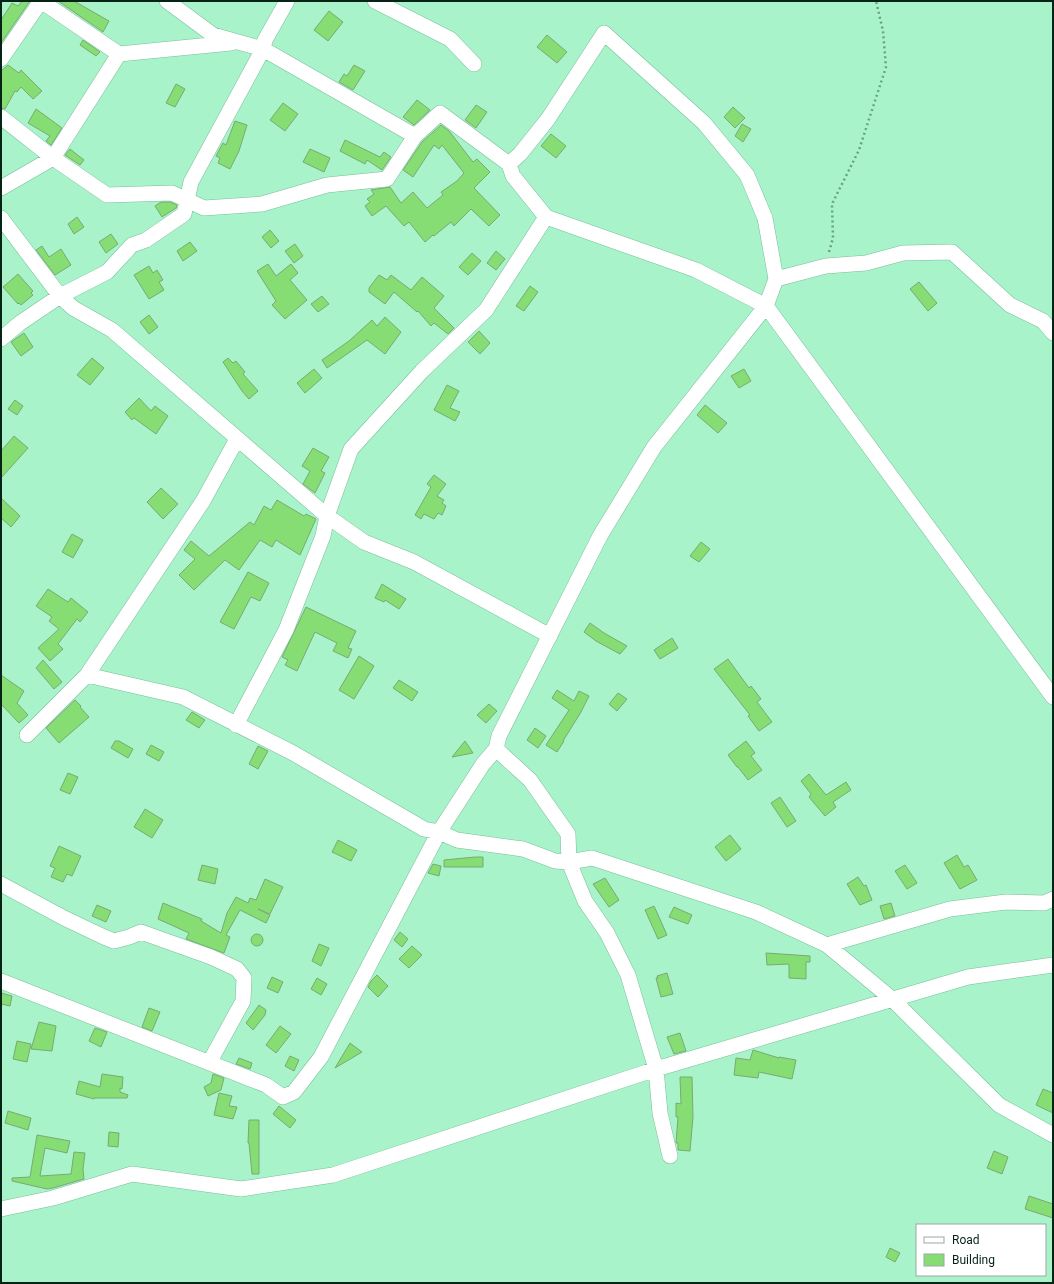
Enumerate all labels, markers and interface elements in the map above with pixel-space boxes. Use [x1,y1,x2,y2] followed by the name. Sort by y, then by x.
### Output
[916,1224,1046,1276] legend
[952,1233,980,1247] text: Road
[952,1253,995,1267] text: Building

